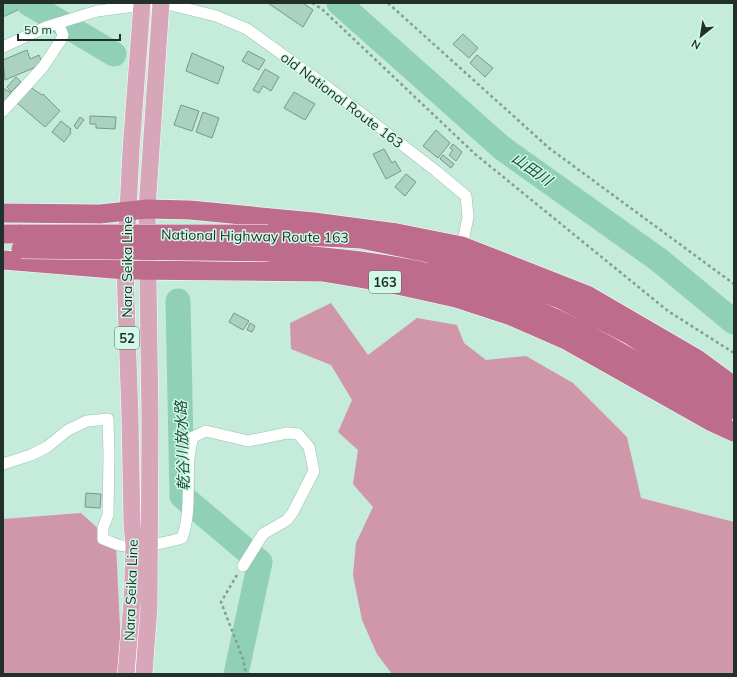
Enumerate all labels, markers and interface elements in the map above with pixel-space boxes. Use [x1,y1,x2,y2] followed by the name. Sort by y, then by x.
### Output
[18,16,120,42] scale bar
[681,16,721,56] north arrow
[24,22,52,37] text: 50 m
[689,37,703,53] text: N
[277,48,407,152] street label: old National Route 163
[508,148,558,191] water label: 山田川
[118,216,136,318] street label: Nara Seika Line
[161,225,349,247] street label: National Highway Route 163
[369,271,401,293] road number: 163
[115,327,139,349] road number: 52
[171,399,193,491] water label: 乾谷川放水路
[120,539,142,641] street label: Nara Seika Line

